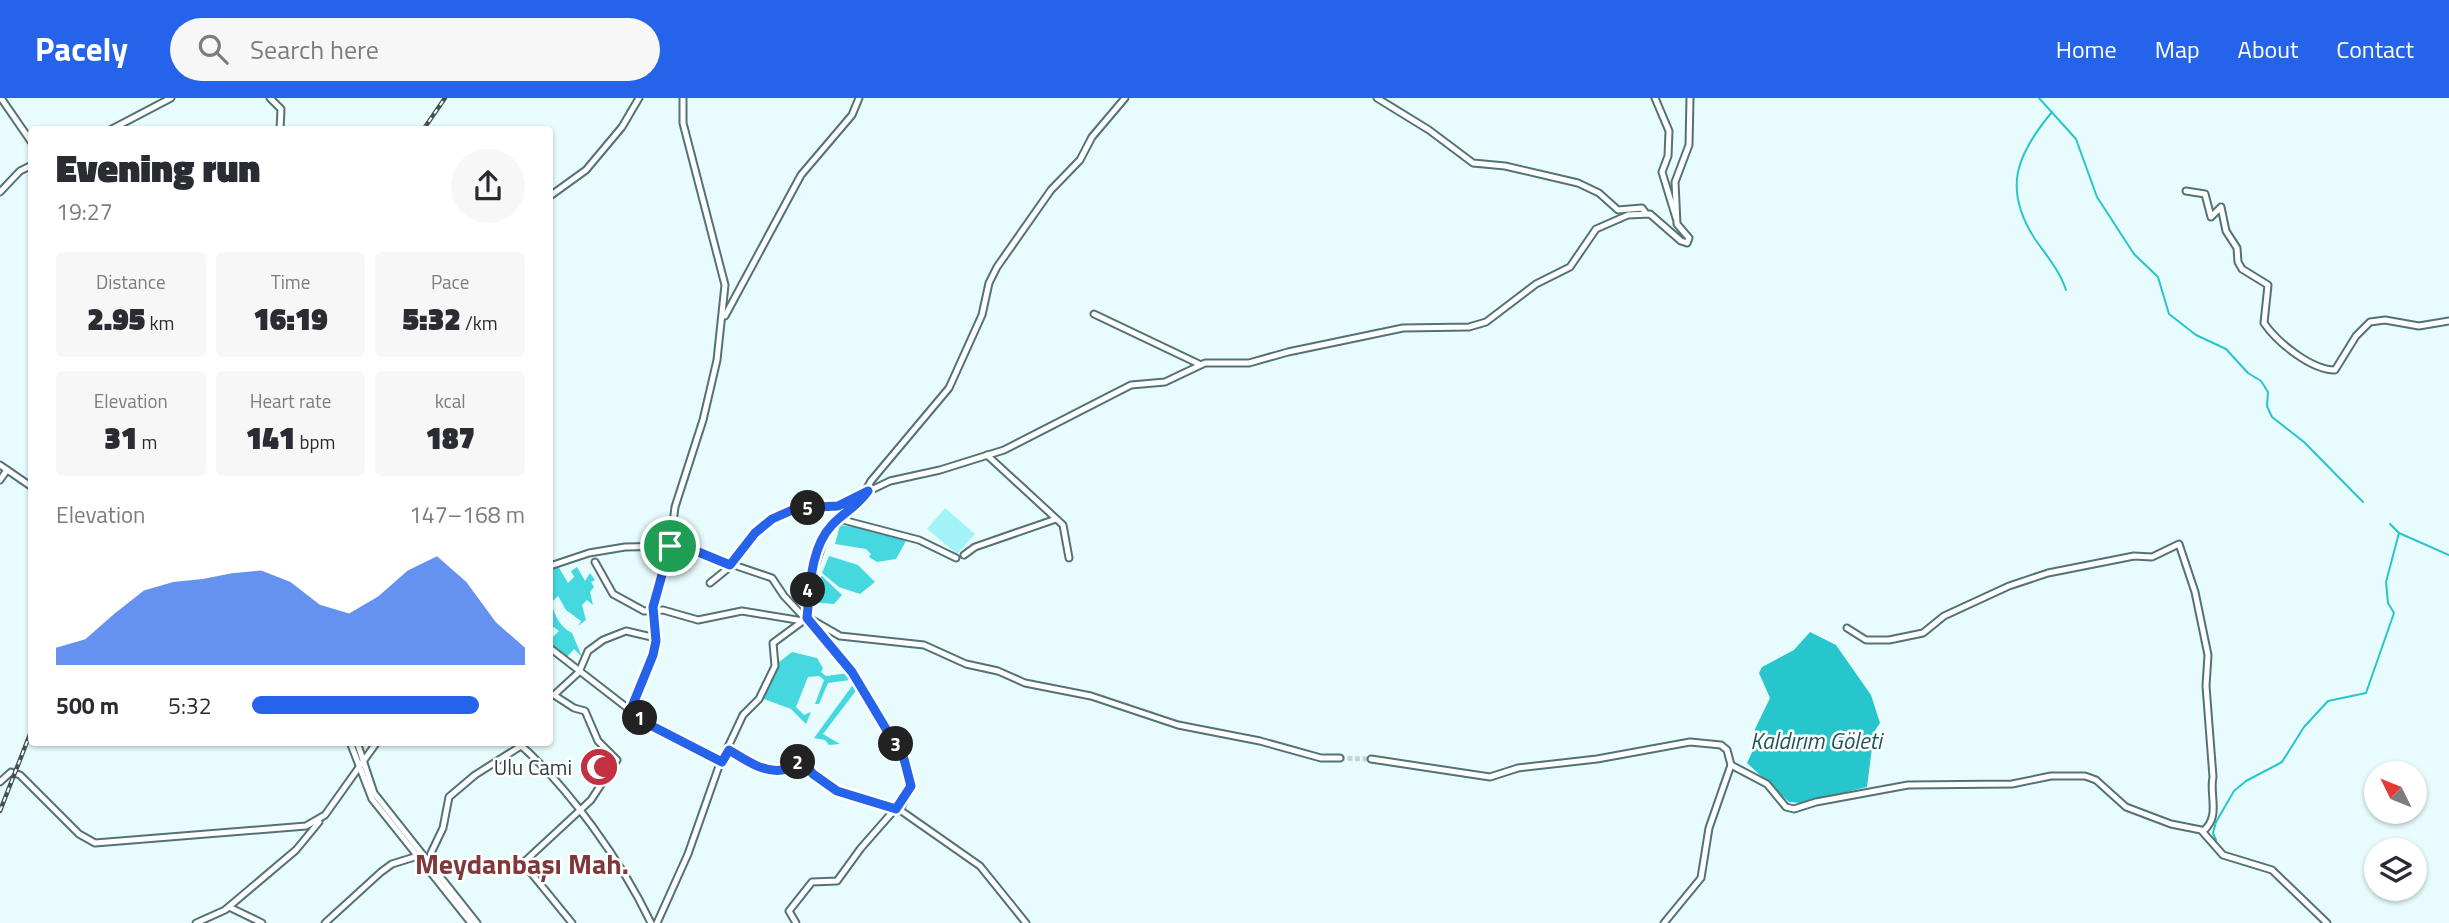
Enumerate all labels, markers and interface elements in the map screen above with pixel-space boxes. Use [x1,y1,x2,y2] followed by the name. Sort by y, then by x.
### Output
[170,18,660,81] search box
[35,24,128,74] text: Pacely
[194,30,232,68] icon: search
[250,30,379,69] text: Search here
[2056,31,2117,67] text: Home
[2155,31,2200,67] text: Map
[2238,31,2298,67] text: About
[2336,31,2414,67] text: Contact
[56,139,260,197] text: Evening run
[451,149,525,223] button: share
[56,194,113,229] text: 19:27
[96,267,166,296] text: Distance
[271,267,310,296] text: Time
[431,267,469,296] text: Pace
[87,296,145,342] text: 2.95
[253,296,328,342] text: 16:19
[403,296,461,342] text: 5:32
[145,308,174,337] text: km
[461,308,498,337] text: /km
[94,386,168,415] text: Elevation
[250,386,331,415] text: Heart rate
[435,386,466,415] text: kcal
[104,415,137,461] text: 31
[246,415,295,461] text: 141
[425,415,475,461] text: 187
[137,427,157,456] text: m
[295,427,335,456] text: bpm
[790,490,826,526] pin: 5
[802,493,813,522] text: 5
[56,497,145,532] text: Elevation
[409,497,525,532] text: 147–168 m
[640,516,700,576] pin
[651,527,689,565] icon: arrive
[790,573,826,608] pin: 4
[802,575,813,604] text: 4
[56,688,119,723] text: 500 m
[168,688,212,723] text: 5:32
[622,700,658,736] pin: 1
[634,703,645,732] text: 1
[1750,723,1884,758] water label: Kaldırım Göleti
[878,726,914,762] pin: 3
[890,729,901,758] text: 3
[780,744,816,780] pin: 2
[578,746,620,788] mosque icon: Ulu Cami
[792,747,803,776] text: 2
[494,751,572,783] place label: Ulu Cami
[2364,761,2427,824] north arrow
[2364,761,2427,901] map controls
[2364,838,2427,901] button: layers
[415,842,629,885] district label: Meydanbaşı Mah.

